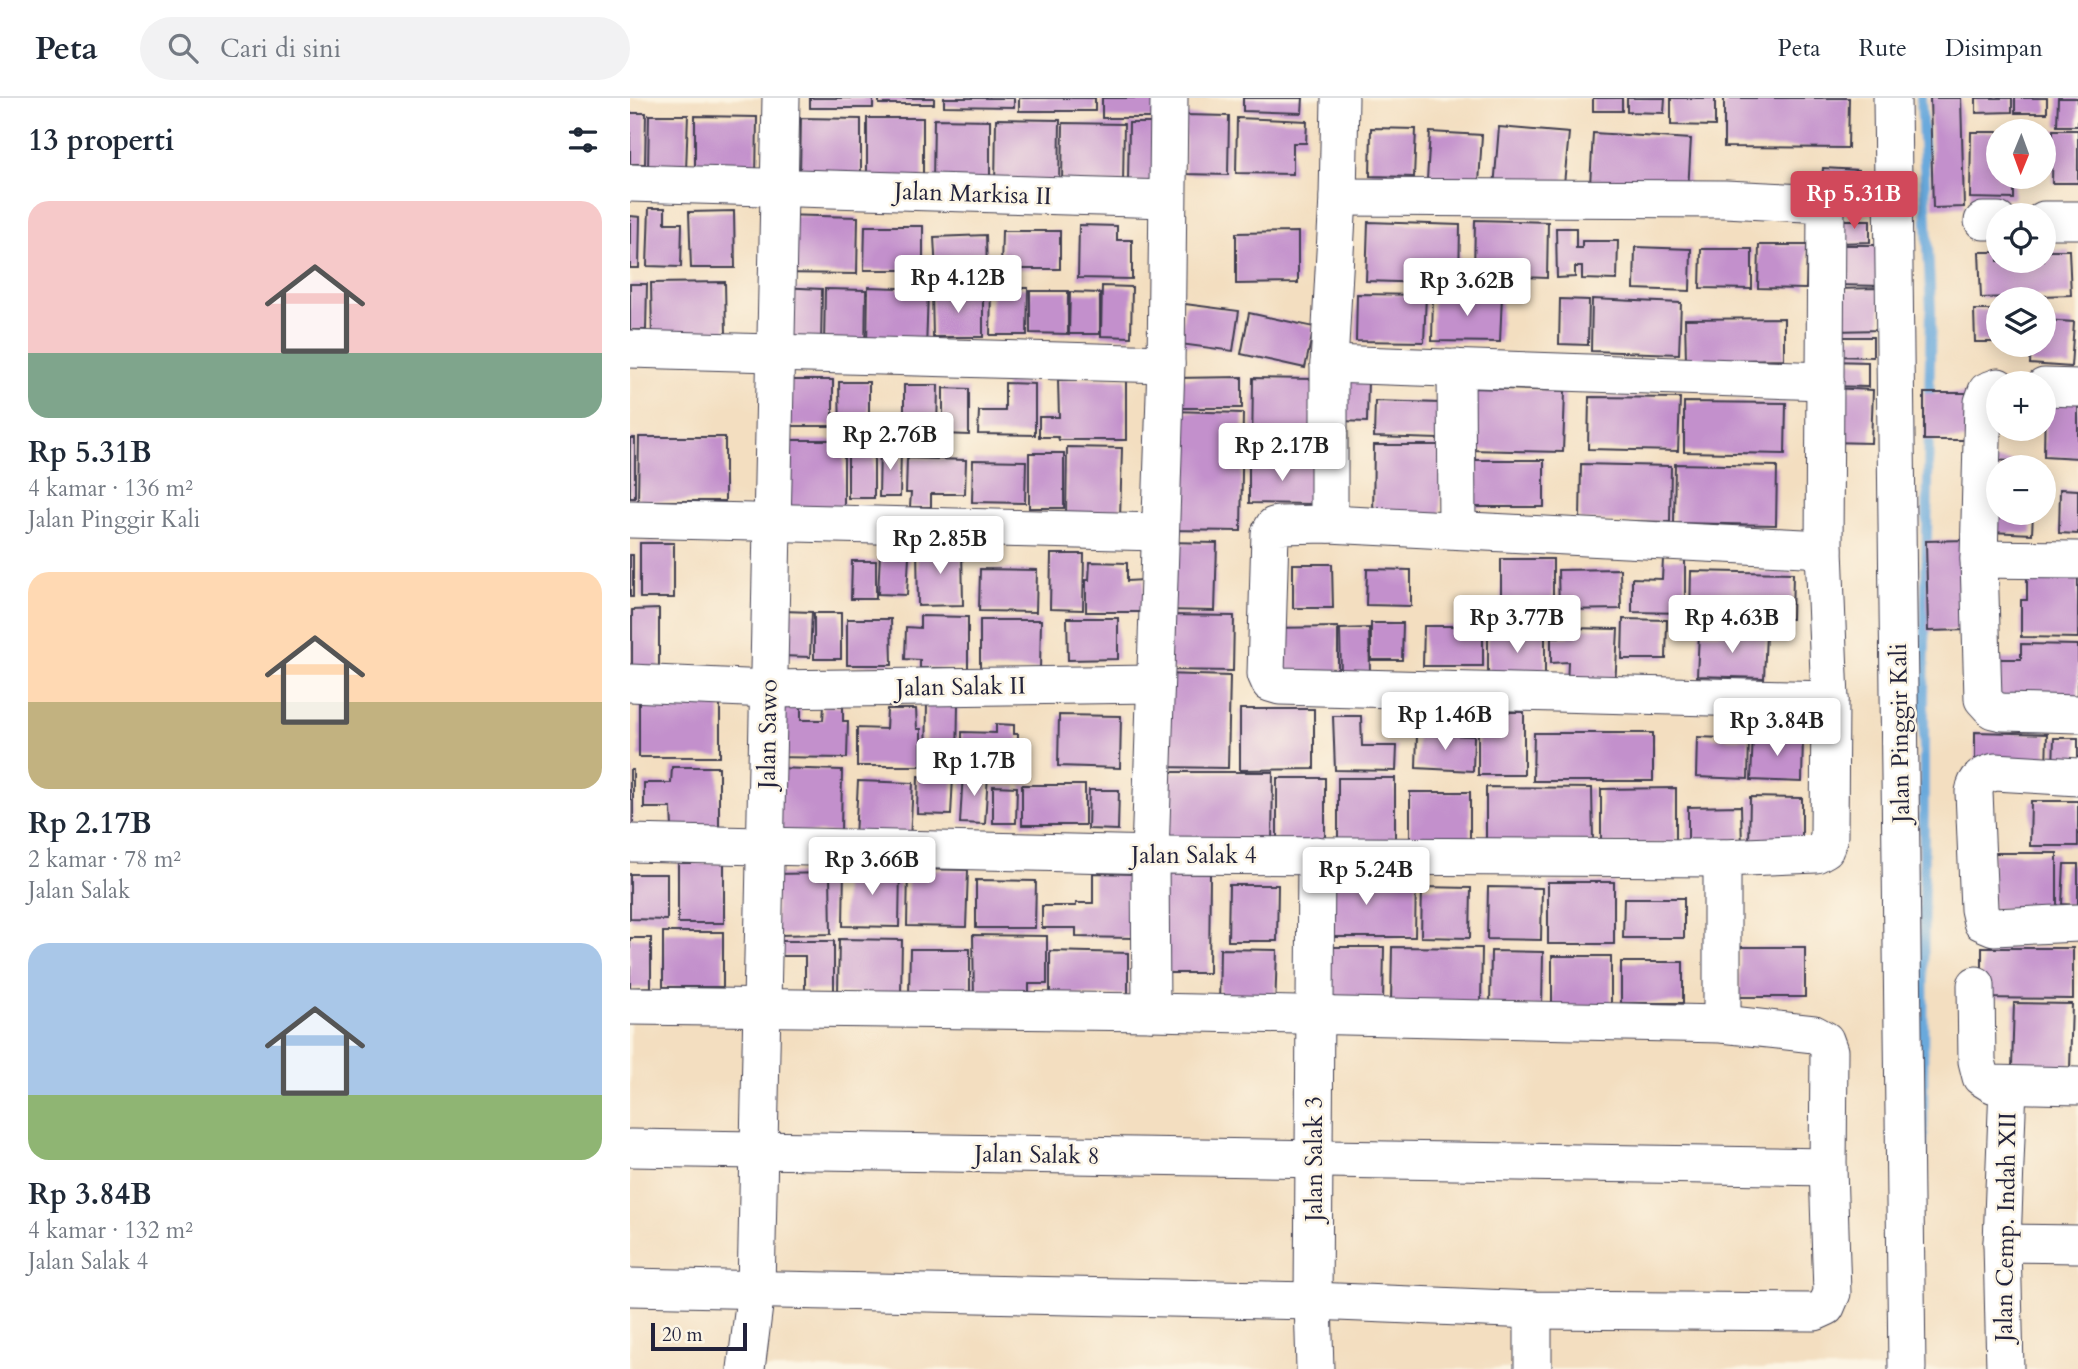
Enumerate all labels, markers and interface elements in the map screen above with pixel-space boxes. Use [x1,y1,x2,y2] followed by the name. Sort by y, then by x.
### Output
[140,17,630,80] search box
[35,26,98,71] text: Peta
[164,29,202,67] icon: search
[220,31,341,66] text: Cari di sini
[1778,32,1821,65] text: Peta
[1859,32,1907,65] text: Rute
[1945,32,2043,65] text: Disimpan
[1986,119,2056,189] north arrow
[1986,119,2056,525] map controls
[28,120,174,161] text: 13 properti
[564,121,602,159] icon: filters
[1782,172,1926,231] pin: Rp 5.31B
[891,175,1052,213] street label: Jalan Markisa II
[1807,178,1901,209] text: Rp 5.31B
[1986,203,2056,273] button: locate
[252,246,378,372] icon: home
[886,256,1030,315] pin: Rp 4.12B
[1395,258,1539,318] pin: Rp 3.62B
[911,262,1005,293] text: Rp 4.12B
[1420,265,1514,296] text: Rp 3.62B
[1986,287,2056,357] button: layers
[1986,371,2056,441] button: +
[818,412,962,472] pin: Rp 2.76B
[843,419,937,450] text: Rp 2.76B
[1210,424,1354,483] pin: Rp 2.17B
[1235,430,1329,461] text: Rp 2.17B
[28,432,152,473] text: Rp 5.31B
[1986,455,2056,525] button: −
[28,473,193,504] text: 4 kamar · 136 m²
[28,504,200,535] text: Jalan Pinggir Kali
[868,517,1012,576] pin: Rp 2.85B
[893,523,987,554] text: Rp 2.85B
[1445,596,1589,655] pin: Rp 3.77B
[1660,596,1804,655] pin: Rp 4.63B
[1470,602,1564,633] text: Rp 3.77B
[1685,602,1779,633] text: Rp 4.63B
[252,617,378,743] icon: home
[1882,643,1918,826] street label: Jalan Pinggir Kali
[893,669,1026,705] street label: Jalan Salak II
[750,679,785,792] street label: Jalan Sawo
[1373,692,1517,752] pin: Rp 1.46B
[1705,698,1849,758] pin: Rp 3.84B
[1398,699,1492,730] text: Rp 1.46B
[1730,705,1824,736] text: Rp 3.84B
[909,738,1039,798] pin: Rp 1.7B
[932,745,1016,776] text: Rp 1.7B
[28,803,152,844] text: Rp 2.17B
[800,838,944,897] pin: Rp 3.66B
[1128,839,1257,872] street label: Jalan Salak 4
[28,844,181,875] text: 2 kamar · 78 m²
[825,844,919,875] text: Rp 3.66B
[1294,848,1438,907] pin: Rp 5.24B
[1319,854,1413,885] text: Rp 5.24B
[28,875,130,906] text: Jalan Salak
[252,988,378,1114] icon: home
[1298,1096,1331,1225] street label: Jalan Salak 3
[1987,1112,2025,1345] street label: Jalan Cemp. Indah XII
[971,1137,1100,1173] street label: Jalan Salak 8
[28,1174,152,1215] text: Rp 3.84B
[28,1215,193,1246] text: 4 kamar · 132 m²
[28,1246,148,1277] text: Jalan Salak 4
[651,1320,747,1352] scale bar
[662,1322,703,1348] text: 20 m

